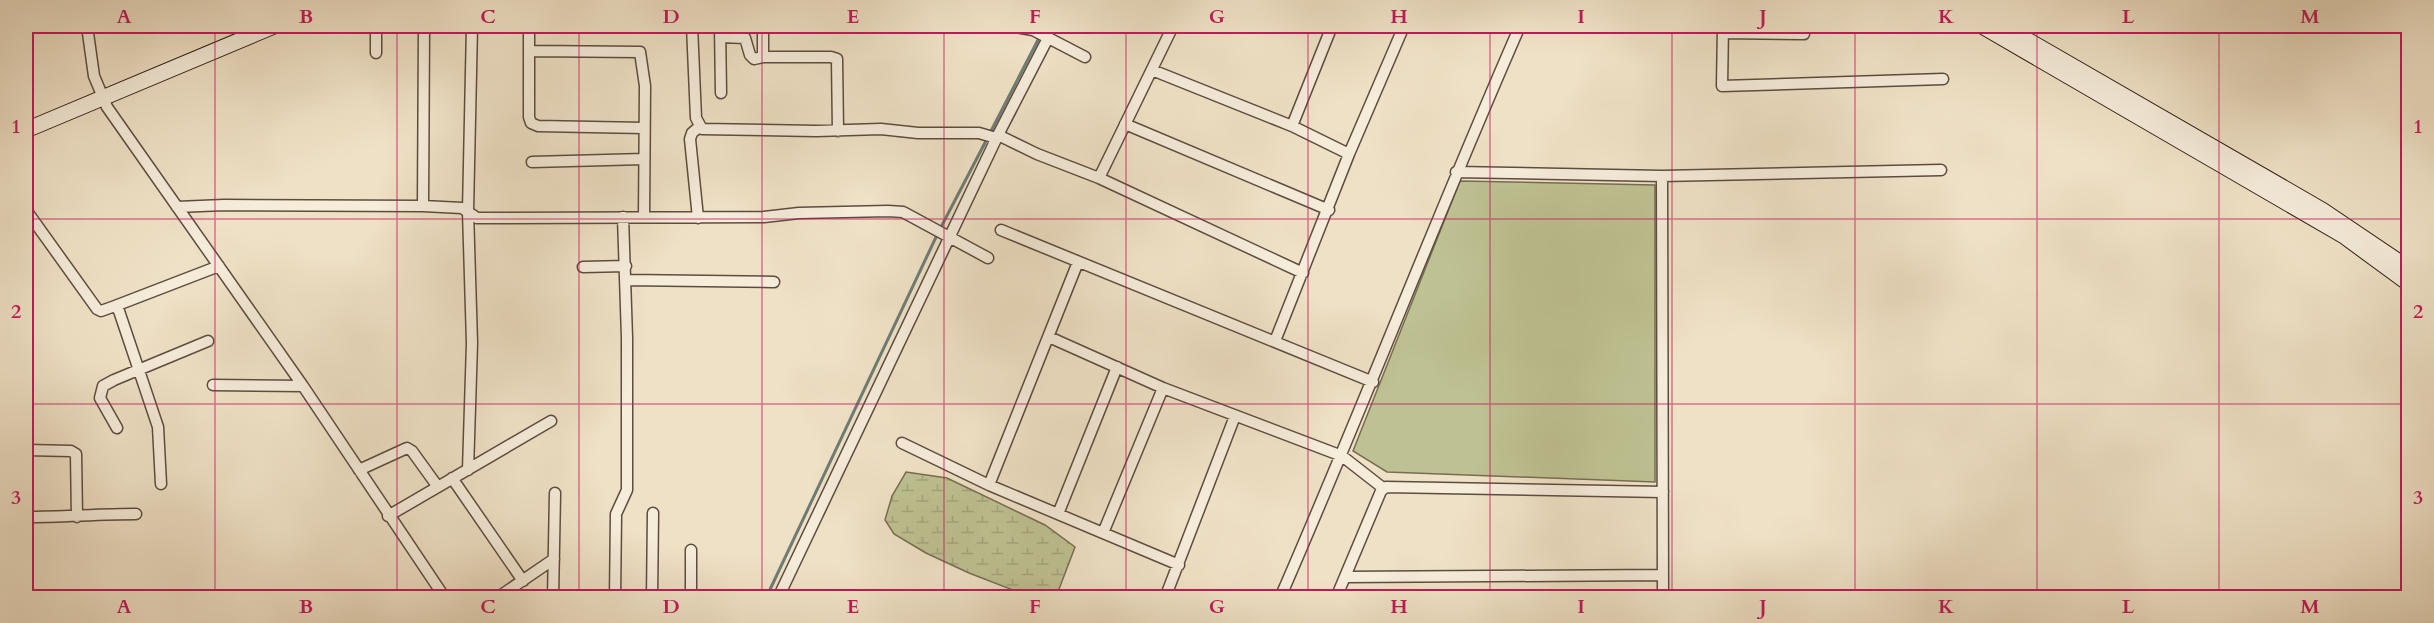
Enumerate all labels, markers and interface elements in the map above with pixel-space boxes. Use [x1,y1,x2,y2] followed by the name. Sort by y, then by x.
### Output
[116,3,132,30] text: A
[299,3,313,30] text: B
[480,3,496,30] text: C
[662,3,680,30] text: D
[847,3,859,30] text: E
[1029,3,1041,30] text: F
[1209,3,1225,30] text: G
[1390,3,1408,30] text: H
[1577,3,1585,30] text: I
[1756,3,1767,30] text: J
[1938,3,1955,30] text: K
[2122,3,2135,30] text: L
[2300,3,2320,30] text: M
[11,113,21,140] text: 1
[2413,113,2423,140] text: 1
[11,298,21,325] text: 2
[2413,298,2423,325] text: 2
[11,484,21,511] text: 3
[2413,484,2423,511] text: 3
[116,593,132,620] text: A
[299,593,313,620] text: B
[480,593,496,620] text: C
[662,593,680,620] text: D
[847,593,859,620] text: E
[1029,593,1041,620] text: F
[1209,593,1225,620] text: G
[1390,593,1408,620] text: H
[1577,593,1585,620] text: I
[1756,593,1767,620] text: J
[1938,593,1955,620] text: K
[2122,593,2135,620] text: L
[2300,593,2320,620] text: M

